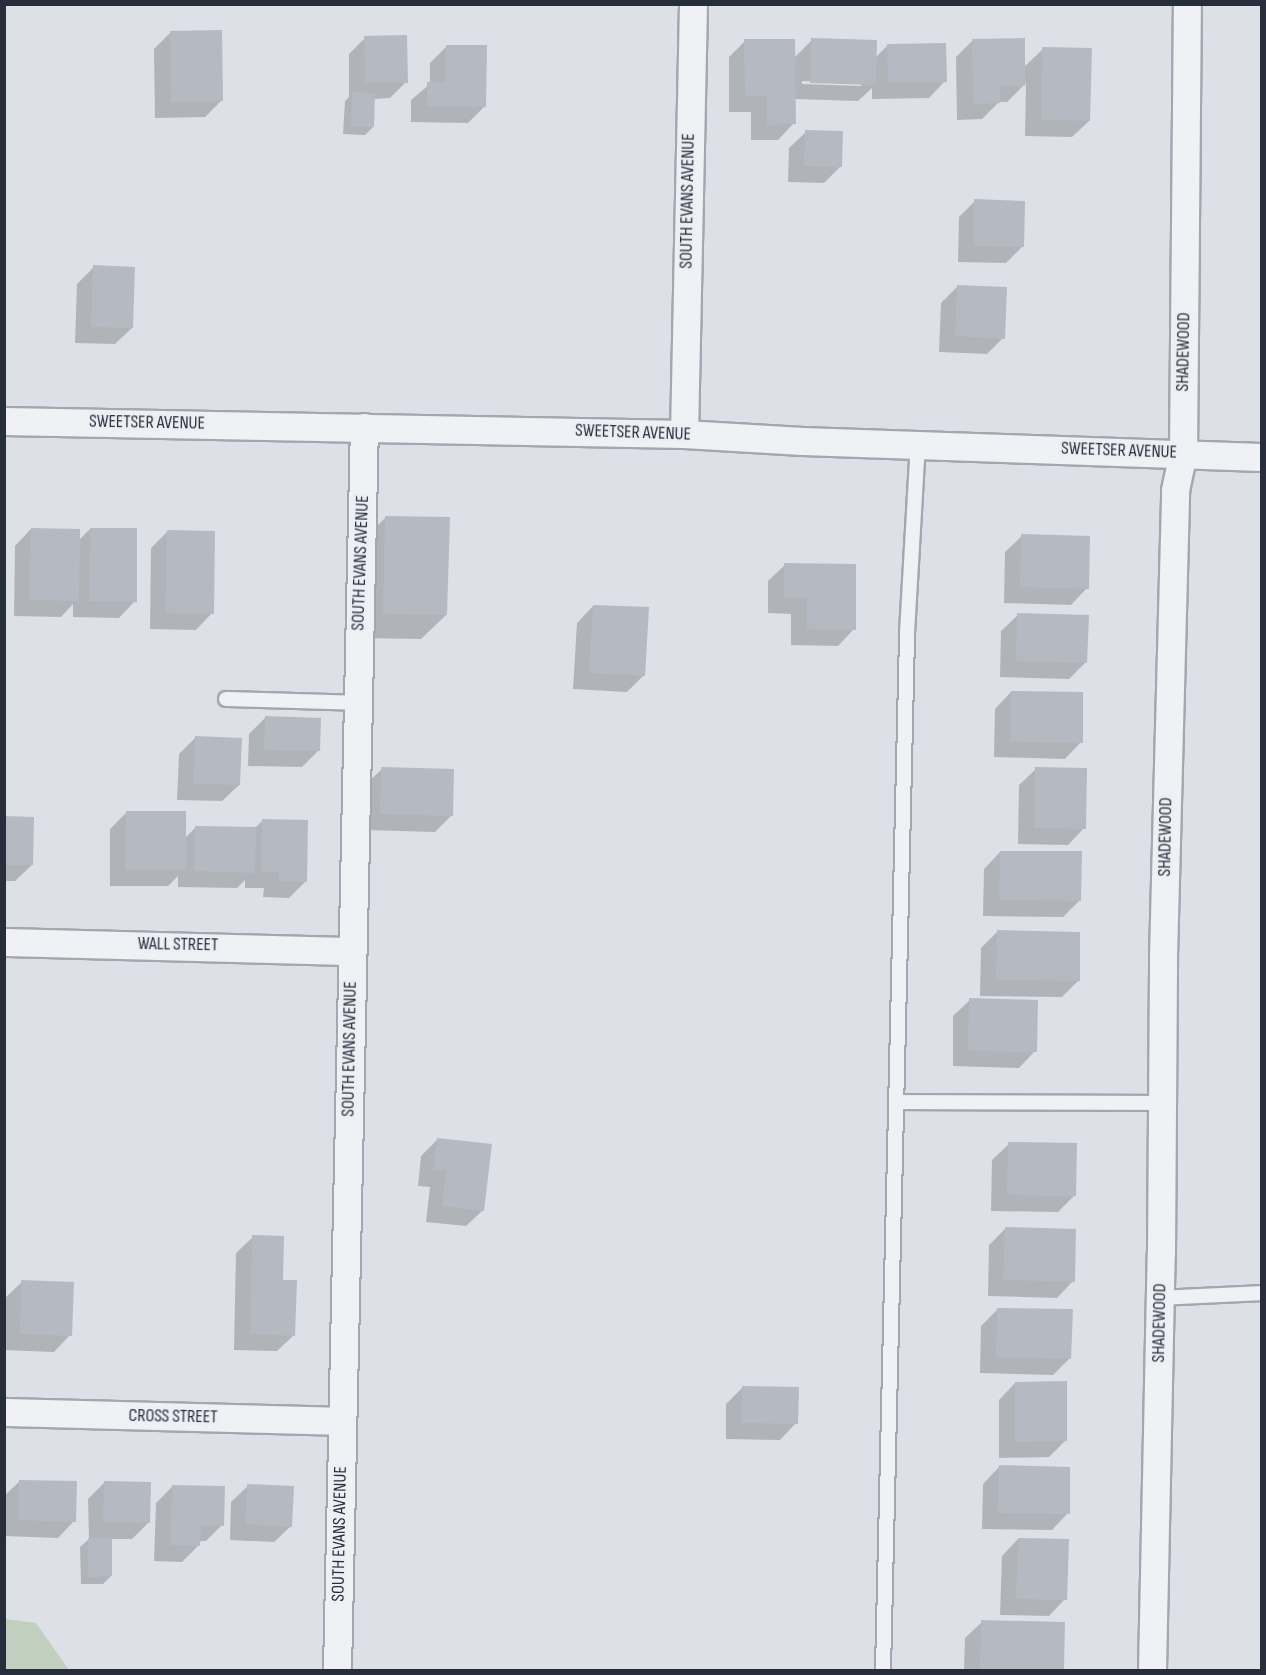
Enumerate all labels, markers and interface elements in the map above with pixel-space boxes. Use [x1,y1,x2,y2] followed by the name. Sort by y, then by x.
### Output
[676,133,700,269] street label: SOUTH EVANS AVENUE
[1173,312,1195,392] street label: SHADEWOOD
[89,411,205,435] street label: SWEETSER AVENUE
[575,420,691,446] street label: SWEETSER AVENUE
[1061,438,1177,464] street label: SWEETSER AVENUE
[348,495,374,631] street label: SOUTH EVANS AVENUE
[1155,797,1177,877] street label: SHADEWOOD
[138,933,218,957] street label: WALL STREET
[338,981,362,1117] street label: SOUTH EVANS AVENUE
[1149,1283,1171,1363] street label: SHADEWOOD
[128,1405,218,1429] street label: CROSS STREET
[328,1466,352,1602] street label: SOUTH EVANS AVENUE

